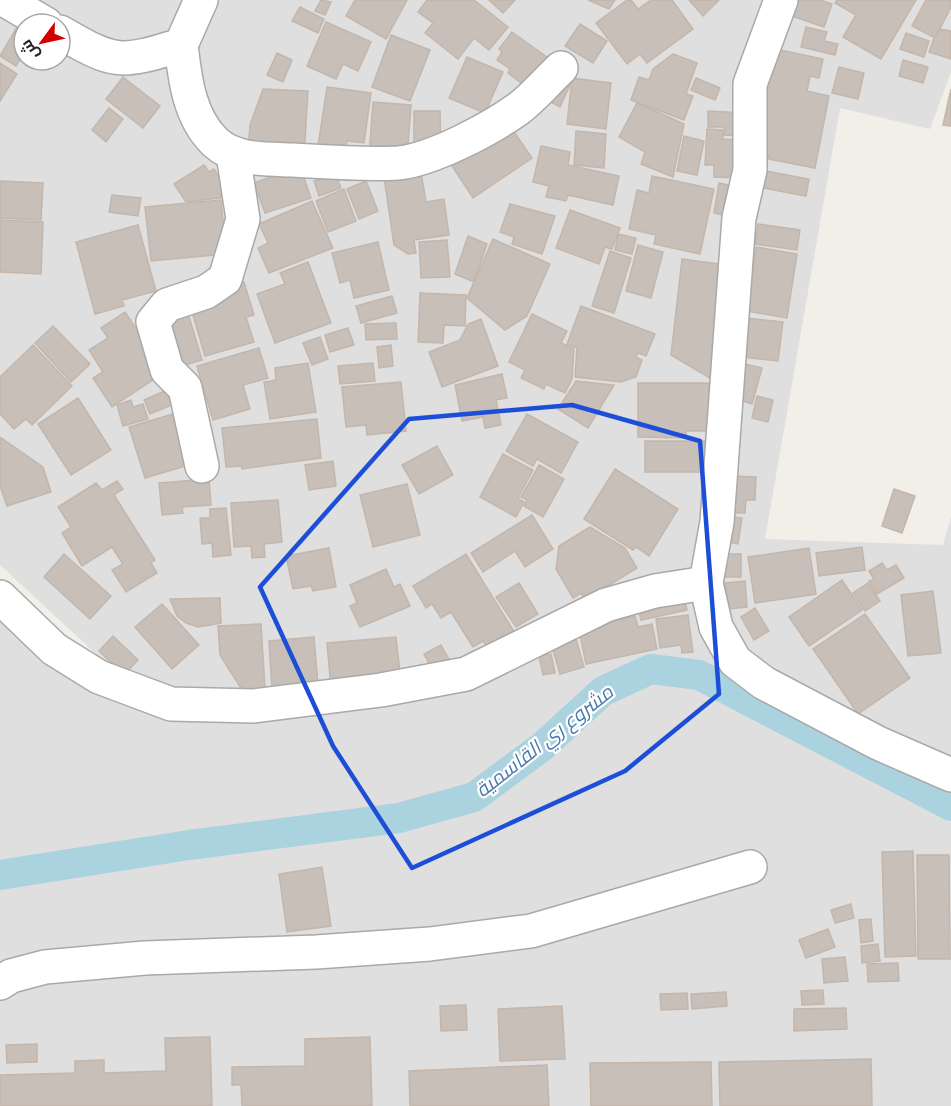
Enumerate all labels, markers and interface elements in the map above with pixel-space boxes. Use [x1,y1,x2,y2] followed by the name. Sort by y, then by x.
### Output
[12,12,72,72] north arrow
[16,36,43,64] text: ش
[470,679,621,805] water label: مشروع ري القاسمية

